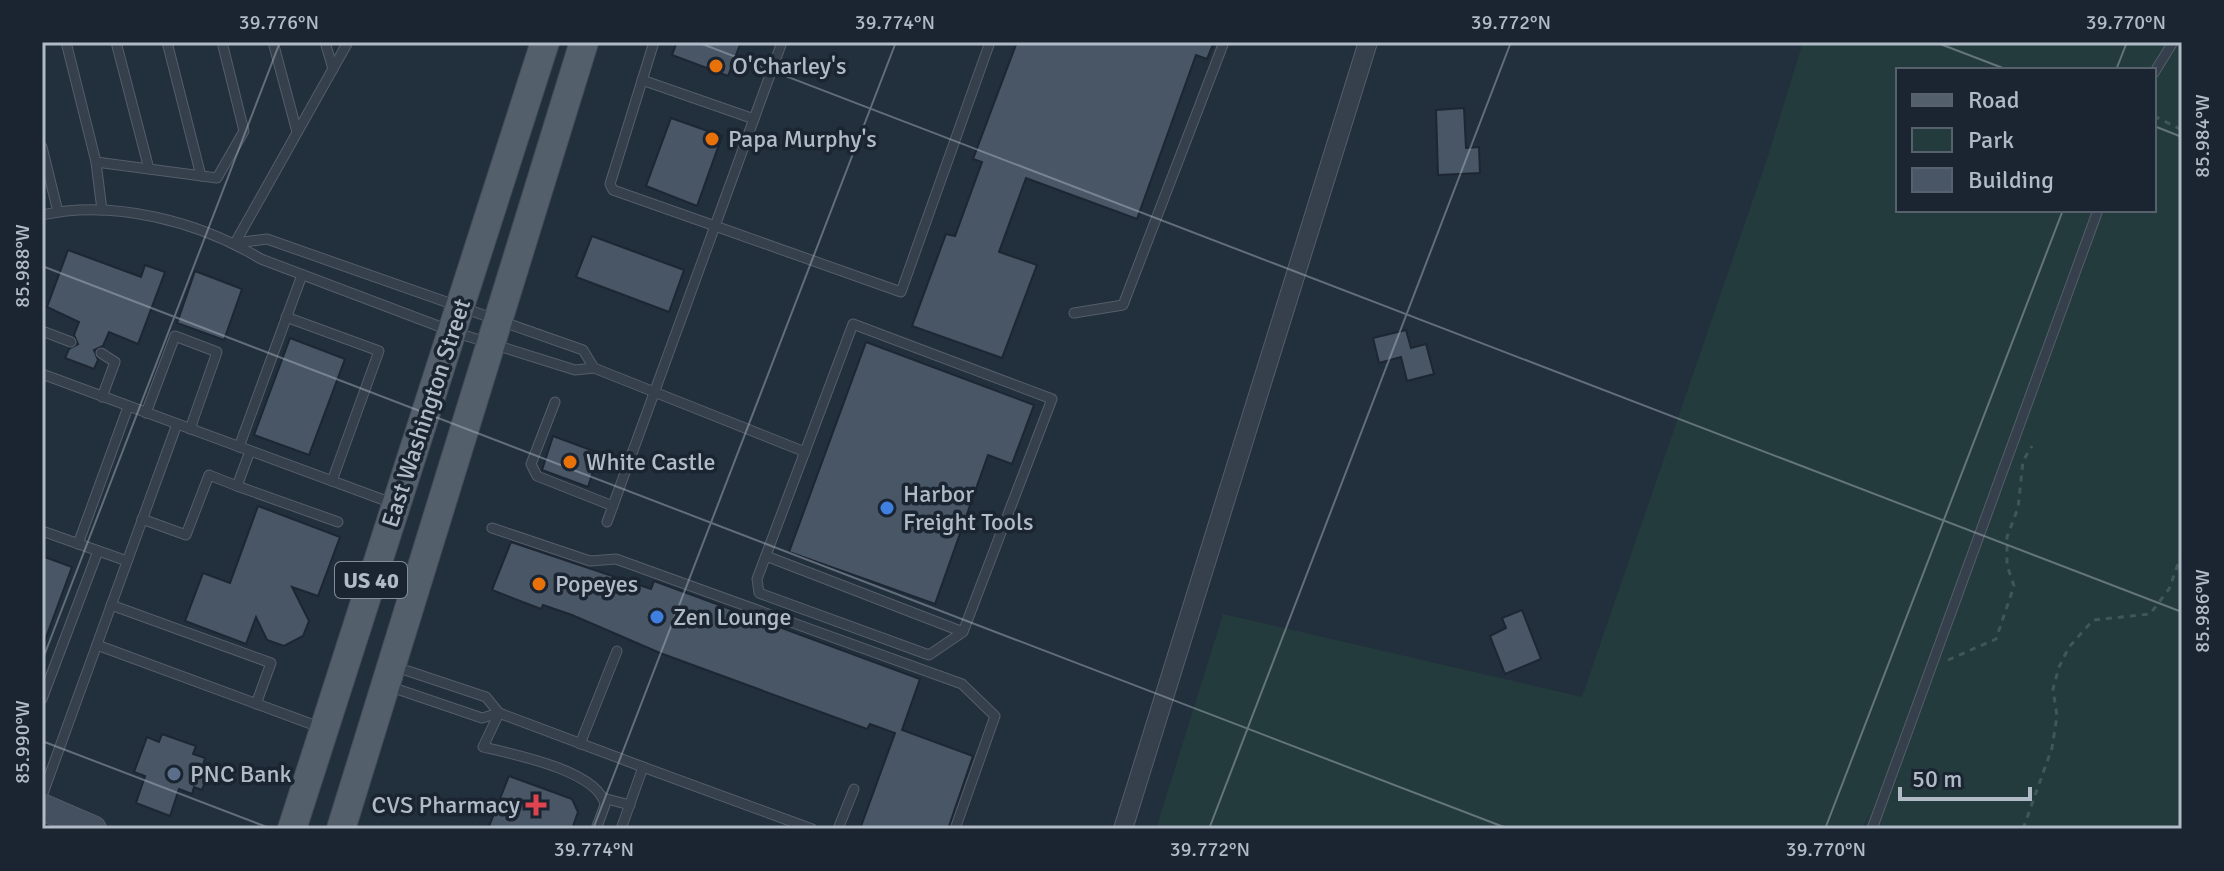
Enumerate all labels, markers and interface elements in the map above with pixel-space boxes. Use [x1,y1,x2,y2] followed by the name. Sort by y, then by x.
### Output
[239,10,319,35] text: 39.776°N
[855,10,935,35] text: 39.774°N
[1471,10,1551,35] text: 39.772°N
[2086,10,2166,35] text: 39.770°N
[732,51,846,81] place label: O'Charley's
[707,57,725,75] marker: O'Charley's
[1896,68,2156,212] legend
[1968,85,2019,115] text: Road
[2190,94,2215,178] text: 85.984°W
[728,124,877,154] place label: Papa Murphy's
[1968,125,2014,155] text: Park
[703,130,721,148] marker: Papa Murphy's
[1968,165,2054,195] text: Building
[10,224,35,308] text: 85.988°W
[375,295,477,531] street label: East Washington Street
[586,447,716,477] place label: White Castle
[561,453,579,471] marker: White Castle
[903,479,1034,537] place label: Harbor Freight Tools
[878,499,896,517] marker: Harbor Freight Tools
[335,562,407,598] road number: US 40
[555,569,638,599] place label: Popeyes
[2190,569,2215,653] text: 85.986°W
[530,575,548,593] marker: Popeyes
[673,602,792,632] place label: Zen Lounge
[648,608,666,626] marker: Zen Lounge
[10,700,35,784] text: 85.990°W
[1900,751,2030,801] scale bar
[190,759,292,789] place label: PNC Bank
[1912,764,1962,794] text: 50 m
[165,765,183,783] marker: PNC Bank
[371,790,520,820] place label: CVS Pharmacy
[527,796,545,814] marker: CVS Pharmacy
[554,837,634,862] text: 39.774°N
[1170,837,1250,862] text: 39.772°N
[1786,837,1866,862] text: 39.770°N

